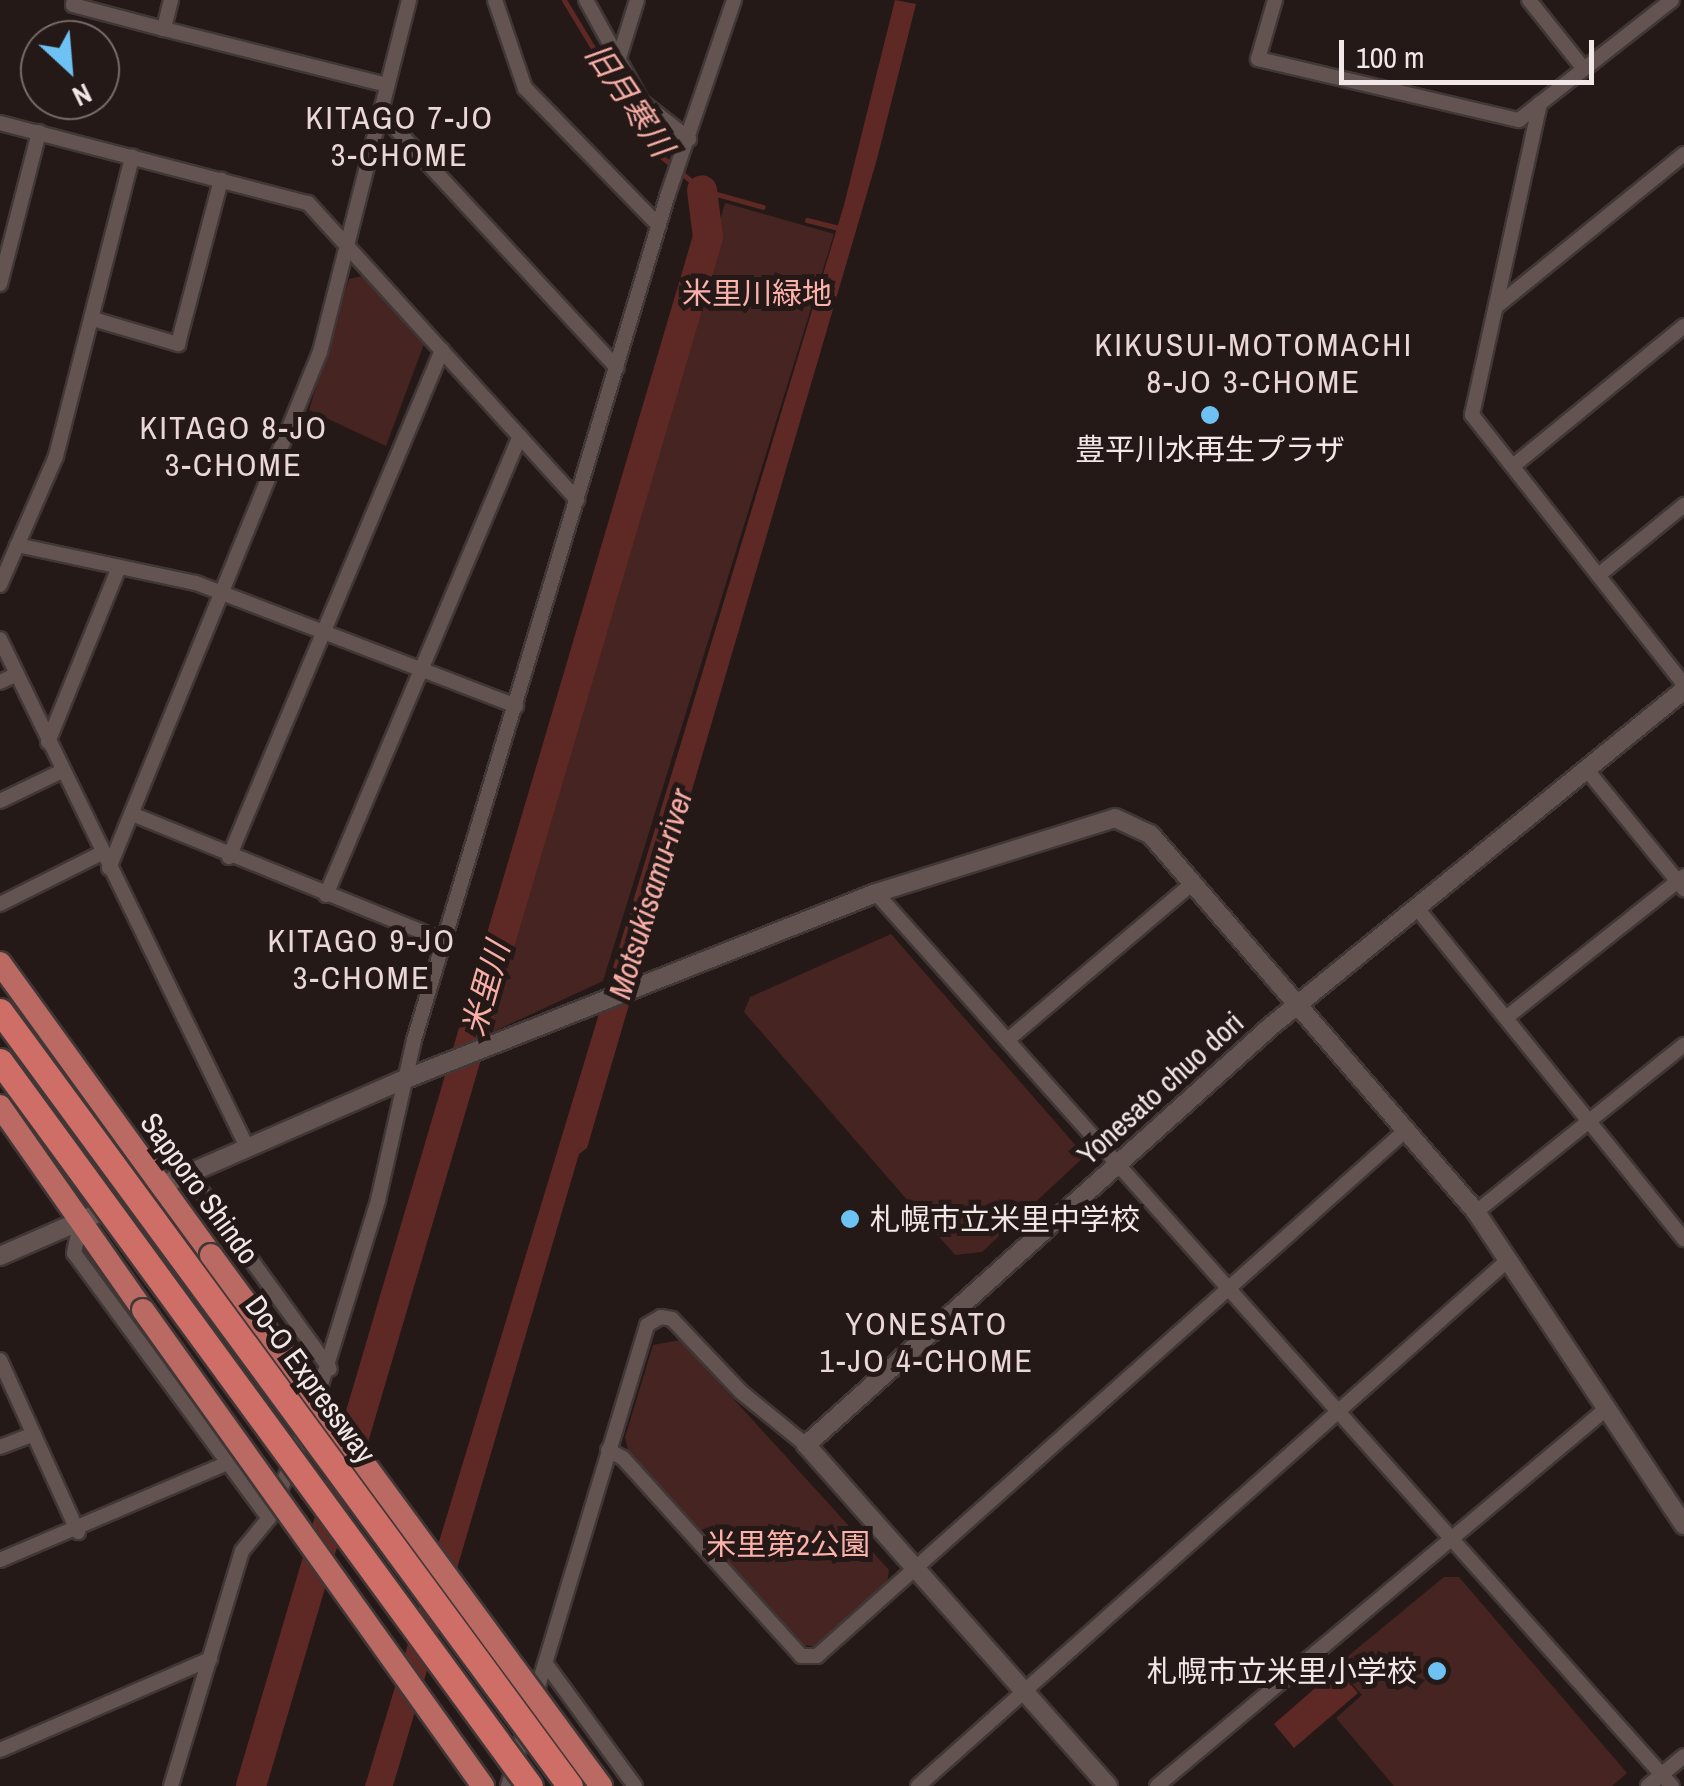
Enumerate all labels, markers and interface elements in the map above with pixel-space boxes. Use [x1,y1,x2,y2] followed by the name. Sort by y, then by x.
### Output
[20,20,120,120] north arrow
[1344,20,1599,82] scale bar
[577,36,681,164] water label: 旧月寒川
[1356,37,1424,77] text: 100 m
[67,74,98,116] text: N
[306,100,494,175] district label: KITAGO 7-JO 3-CHOME
[682,275,832,311] park label: 米里川緑地
[1094,327,1414,402] district label: KIKUSUI-MOTOMACHI 8-JO 3-CHOME
[1199,404,1221,426] marker: 豊平川水再生プラザ
[140,410,328,485] district label: KITAGO 8-JO 3-CHOME
[1075,431,1345,467] place label: 豊平川水再生プラザ
[601,785,701,1003] water label: Motsukisamu-river
[268,923,456,998] district label: KITAGO 9-JO 3-CHOME
[454,938,518,1040] water label: 米里川
[1069,1004,1251,1172] street label: Yonesato chuo dori
[133,1105,267,1271] street label: Sapporo Shindo
[870,1201,1140,1237] place label: 札幌市立米里中学校
[839,1208,861,1230] marker: 札幌市立米里中学校
[238,1288,384,1470] street label: Do-O Expressway
[819,1306,1035,1381] district label: YONESATO 1-JO 4-CHOME
[706,1526,870,1562] park label: 米里第2公園
[1147,1653,1417,1689] place label: 札幌市立米里小学校
[1426,1660,1448,1682] marker: 札幌市立米里小学校

